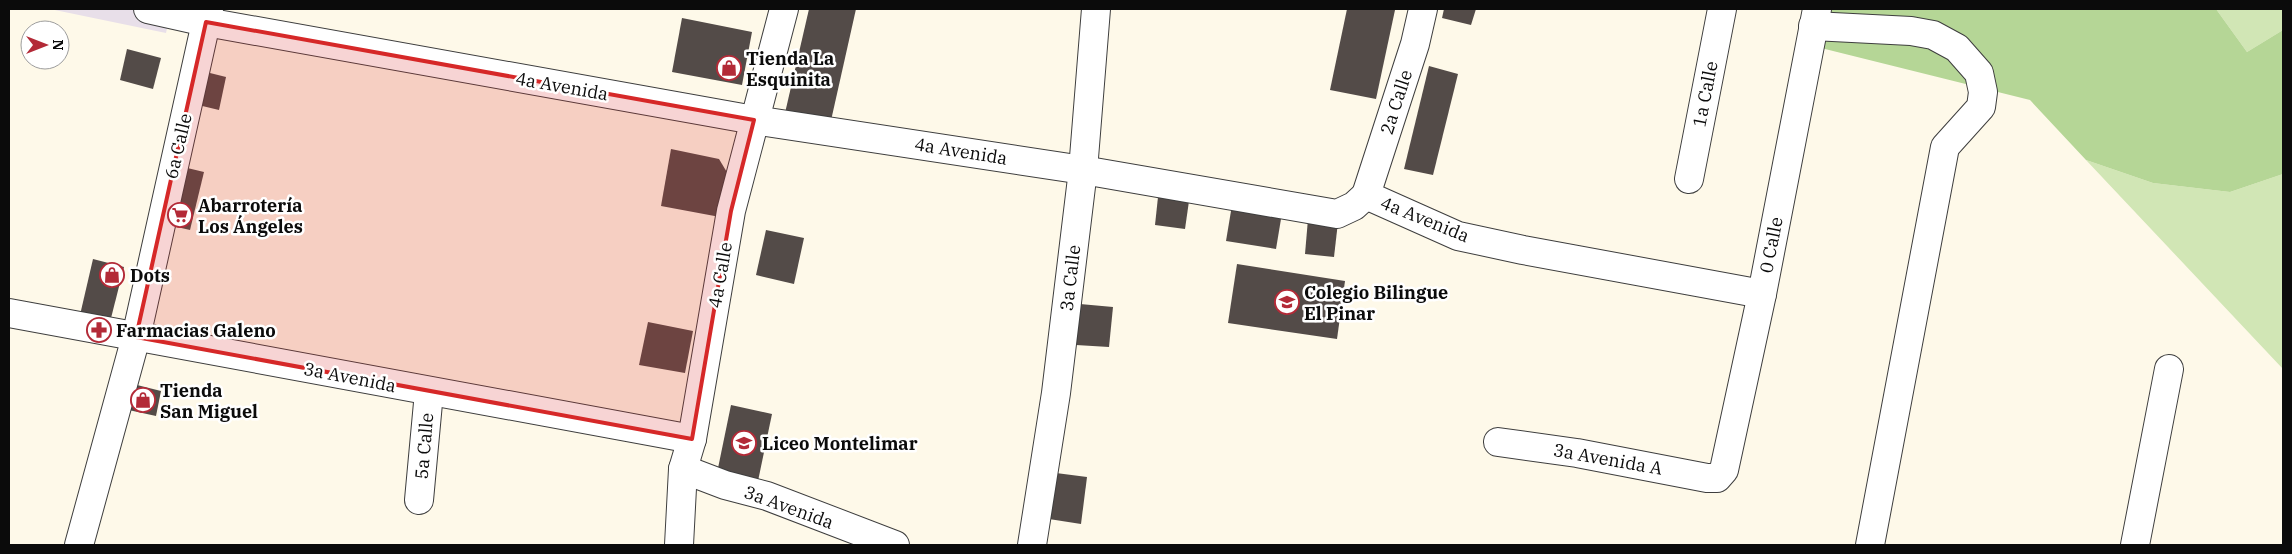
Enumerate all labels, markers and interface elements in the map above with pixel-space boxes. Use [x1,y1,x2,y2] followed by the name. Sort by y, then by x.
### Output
[20,20,70,70] north arrow
[49,39,67,51] text: N
[746,47,834,91] place label: Tienda La Esquinita
[716,55,742,81] shop icon: Tienda La Esquinita
[1687,59,1723,129] street label: 1a Calle
[514,67,610,105] street label: 4a Avenida
[1375,67,1417,137] street label: 2a Calle
[159,111,197,181] street label: 6a Calle
[913,132,1009,170] street label: 4a Avenida
[1377,191,1473,247] street label: 4a Avenida
[198,194,303,238] place label: Abarrotería Los Ángeles
[167,202,193,228] supermarket icon: Abarrotería Los Ángeles
[1754,215,1788,275] street label: 0 Calle
[703,240,737,310] street label: 4a Calle
[1055,244,1085,312] street label: 3a Calle
[99,262,125,288] shop icon: Dots
[130,264,170,287] place label: Dots
[1304,281,1448,325] place label: Colegio Bilingue El Pinar
[1274,289,1300,315] school or university icon: Colegio Bilingue El Pinar
[86,317,112,343] pharmacy icon: Farmacias Galeno
[116,319,276,342] place label: Farmacias Galeno
[302,357,398,397] street label: 3a Avenida
[160,379,258,423] place label: Tienda San Miguel
[130,387,156,413] shop icon: Tienda San Miguel
[410,412,438,480] street label: 5a Calle
[731,430,757,456] school or university icon: Liceo Montelimar
[762,432,918,455] place label: Liceo Montelimar
[1552,438,1665,480] street label: 3a Avenida A
[741,480,837,534] street label: 3a Avenida

